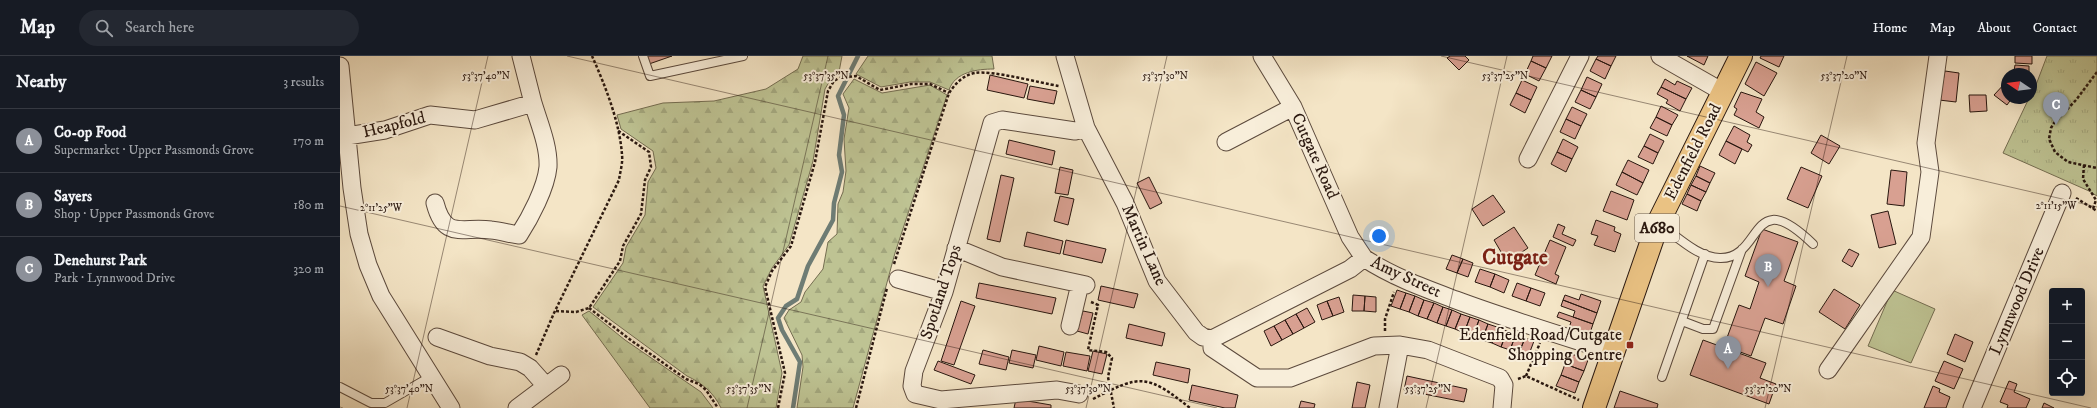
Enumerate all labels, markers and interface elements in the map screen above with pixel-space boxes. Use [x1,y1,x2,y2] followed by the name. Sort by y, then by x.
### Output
[79,10,359,46] search box
[20,16,55,39] text: Map
[93,17,115,39] icon: search
[125,18,194,37] text: Search here
[1873,19,1907,37] text: Home
[1929,19,1955,37] text: Map
[1977,19,2011,37] text: About
[2033,19,2077,37] text: Contact
[2001,68,2037,104] north arrow
[462,70,510,82] text: 53°37'40"N
[803,70,849,82] text: 53°37'35"N
[1142,70,1188,82] text: 53°37'30"N
[1482,70,1528,82] text: 53°37'25"N
[1821,70,1867,82] text: 53°37'20"N
[16,71,66,93] text: Nearby
[283,74,324,90] text: 3 results
[2043,92,2069,125] pin: C
[1659,100,1727,204] street label: Edenfield Road
[360,106,428,143] street label: Heapfold
[1286,110,1344,203] street label: Cutgate Road
[54,123,126,142] text: Co-op Food
[25,133,33,149] text: A
[293,133,324,149] text: 170 m
[54,142,254,158] text: Supermarket · Upper Passmonds Grove
[54,187,92,206] text: Sayers
[25,197,33,213] text: B
[293,197,324,213] text: 180 m
[2036,200,2077,212] text: 2°11'15"W
[1116,201,1172,289] street label: Martin Lane
[360,202,403,214] text: 2°11'25"W
[54,206,214,222] text: Shop · Upper Passmonds Grove
[1635,214,1679,242] road number: A680
[1369,226,1389,246] your location
[915,242,967,342] street label: Spotland Tops
[1984,244,2050,358] street label: Lynnwood Drive
[1482,245,1548,271] district label: Cutgate
[54,251,147,270] text: Denehurst Park
[1367,251,1445,303] street label: Amy Street
[1755,254,1781,287] pin: B
[25,261,33,277] text: C
[293,261,324,277] text: 320 m
[54,270,175,286] text: Park · Lynnwood Drive
[2049,288,2085,396] map controls
[2049,288,2085,324] button: +
[1459,324,1622,366] place label: Edenfield Road/Cutgate Shopping Centre
[2049,324,2085,360] button: −
[1715,336,1741,369] pin: A
[1625,340,1635,350] marker: Edenfield Road/Cutgate Shopping Centre
[2049,360,2085,396] button: locate
[385,383,433,395] text: 53°37'40"N
[726,383,772,395] text: 53°37'35"N
[1065,383,1111,395] text: 53°37'30"N
[1405,383,1451,395] text: 53°37'25"N
[1745,383,1791,395] text: 53°37'20"N

